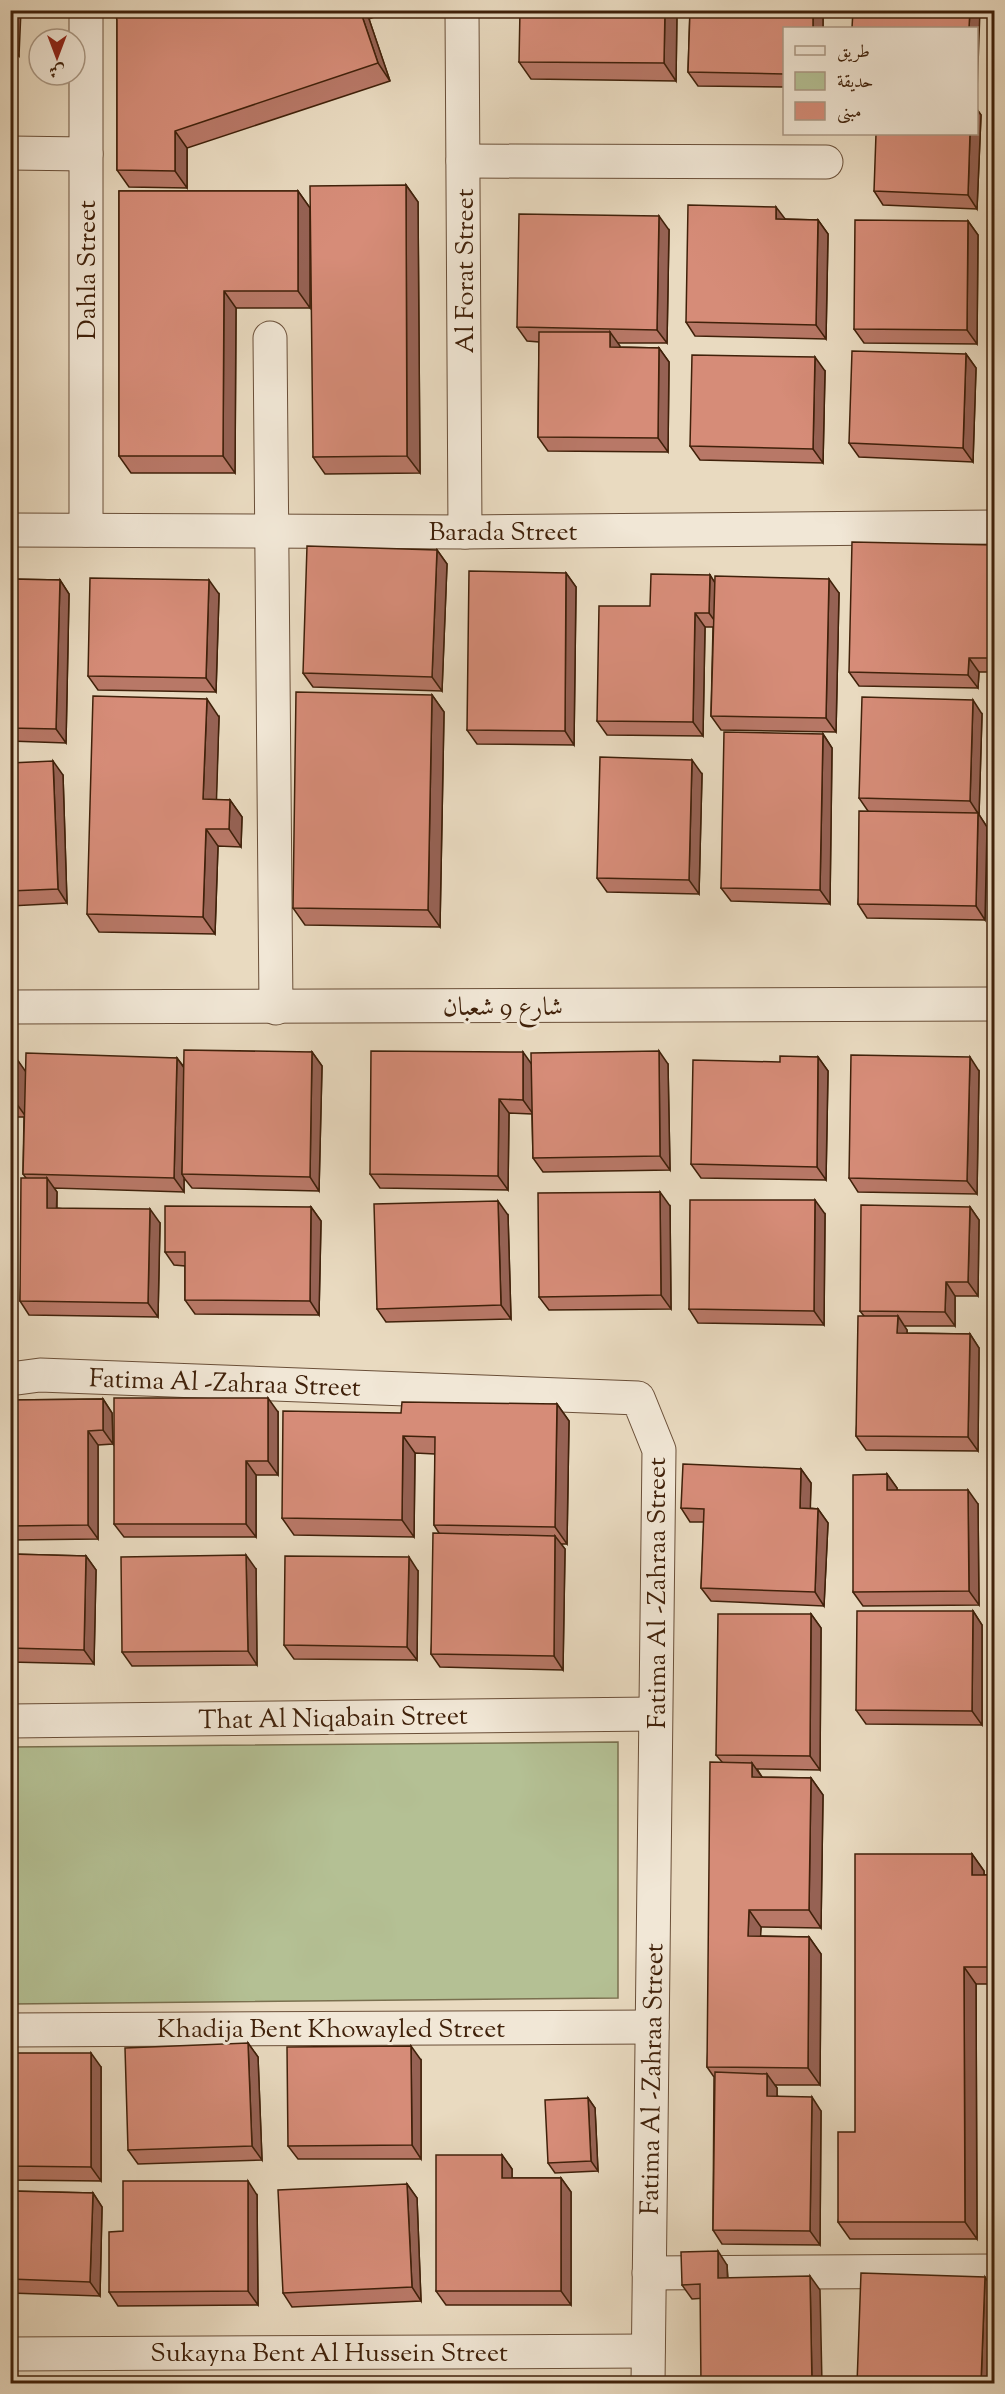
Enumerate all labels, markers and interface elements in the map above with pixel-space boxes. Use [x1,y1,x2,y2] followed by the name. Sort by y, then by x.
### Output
[27,27,87,87] north arrow
[783,27,978,135] legend
[837,40,870,66] text: طريق
[49,58,65,81] text: ش
[837,70,873,96] text: حديقة
[837,100,862,126] text: مبنى
[448,188,485,354] street label: Al Forat Street
[70,200,107,340] street label: Dahla Street
[429,515,577,552] street label: Barada Street
[443,990,563,1028] street label: شارع 9 شعبان
[88,1361,361,1408] street label: Fatima Al -Zahraa Street
[640,1457,677,1729] street label: Fatima Al -Zahraa Street
[198,1699,468,1740] street label: That Al Niqabain Street
[633,1943,674,2215] street label: Fatima Al -Zahraa Street
[157,2012,505,2049] street label: Khadija Bent Khowayled Street
[150,2336,508,2373] street label: Sukayna Bent Al Hussein Street

